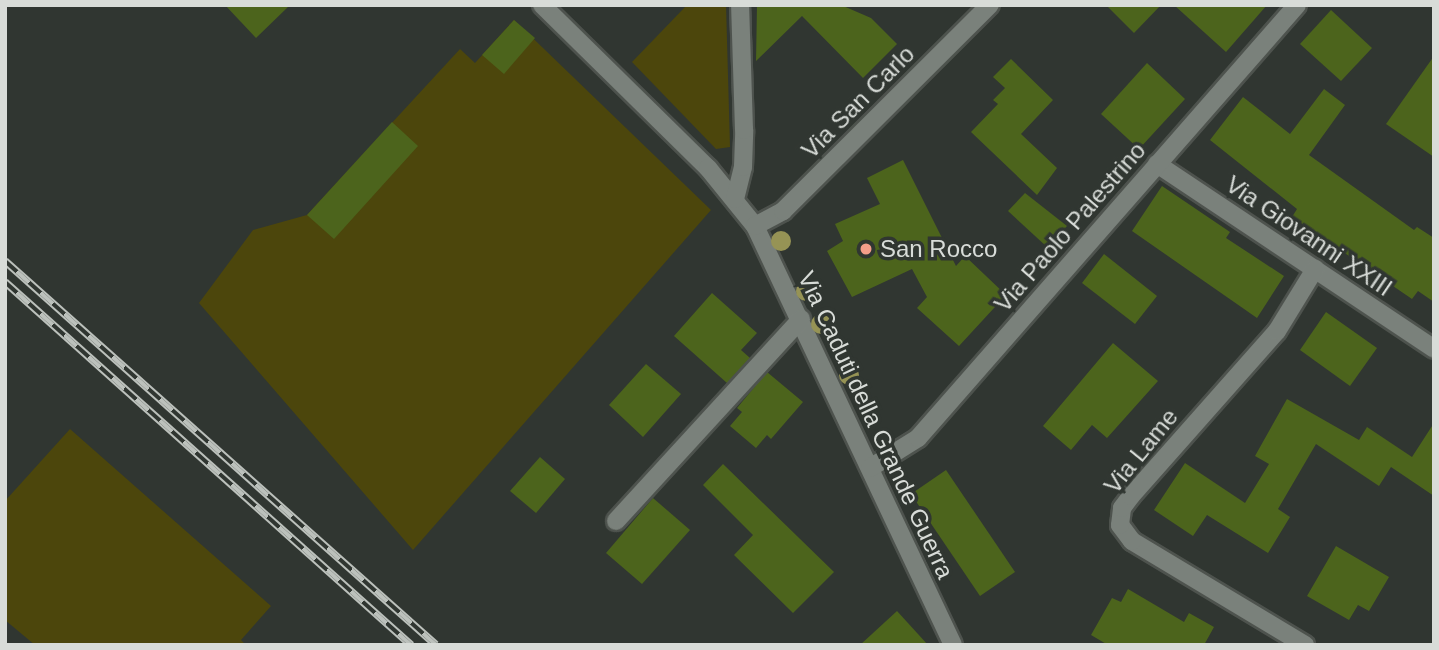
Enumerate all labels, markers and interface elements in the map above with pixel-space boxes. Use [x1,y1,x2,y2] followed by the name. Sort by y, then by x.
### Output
[796,40,920,164] street label: Via San Carlo
[988,136,1152,318] street label: Via Paolo Palestrino
[1220,170,1398,302] street label: Via Giovanni XXIII
[880,235,997,263] place label: San Rocco
[858,241,874,257] marker: San Rocco
[792,267,960,583] street label: Via Caduti della Grande Guerra
[1098,403,1184,499] street label: Via Lame

